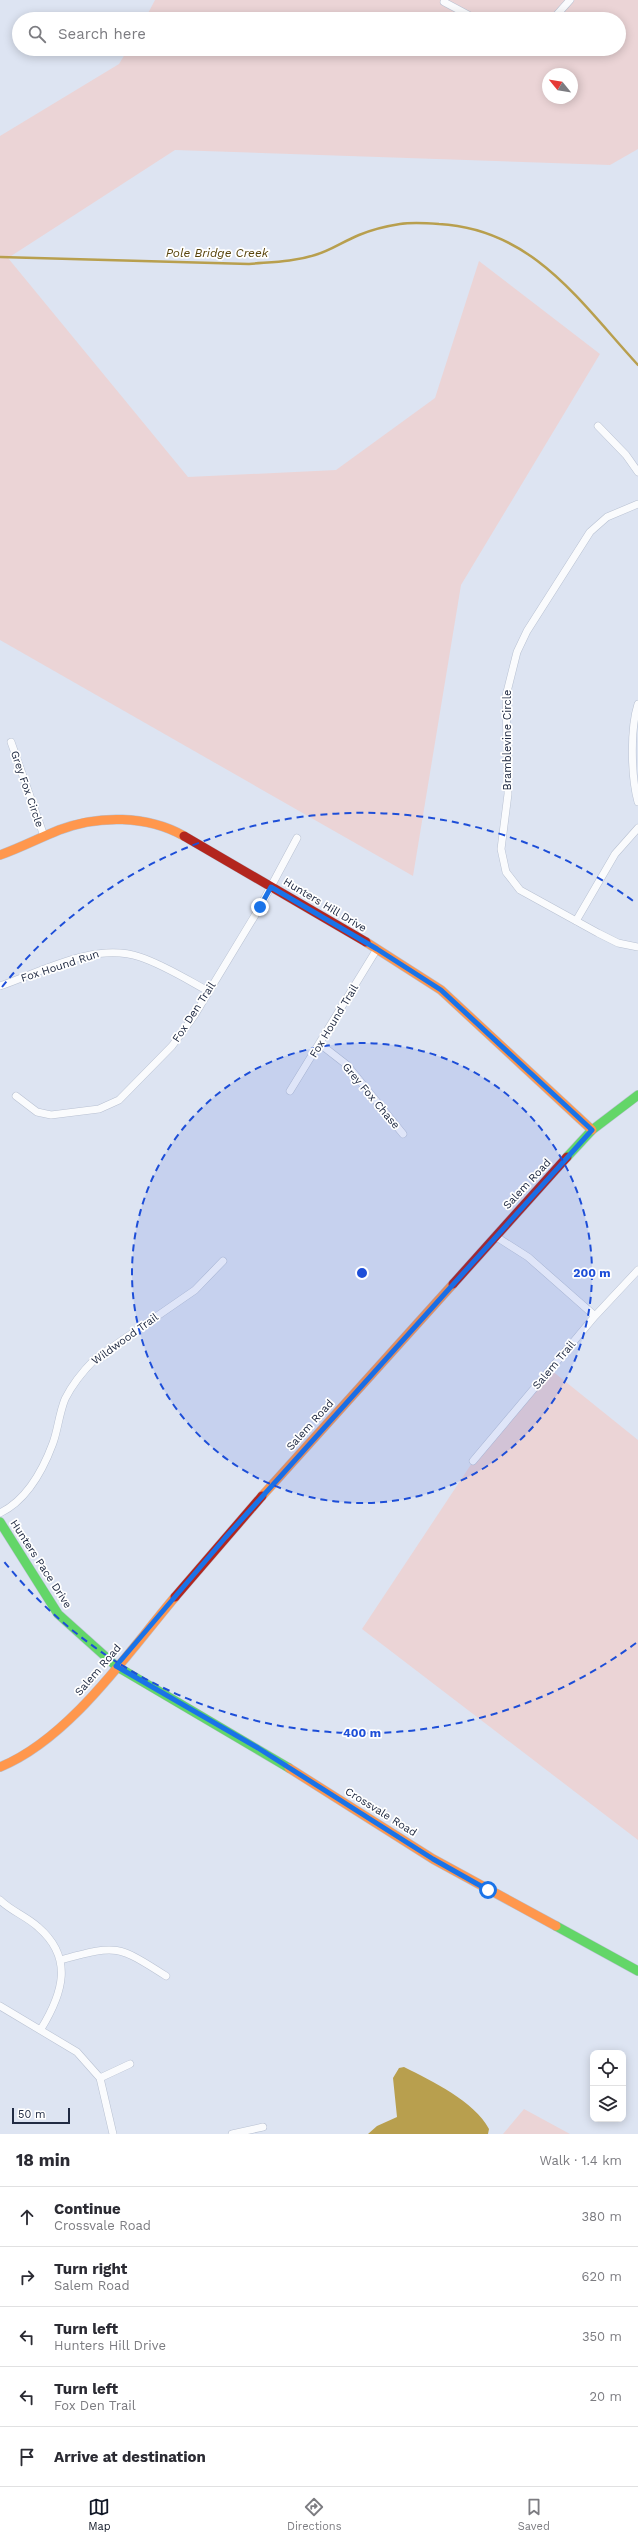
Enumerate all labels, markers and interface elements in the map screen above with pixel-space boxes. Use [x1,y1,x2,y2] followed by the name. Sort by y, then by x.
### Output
[12,12,626,56] search box
[26,23,48,45] icon: search
[58,25,146,43] text: Search here
[542,68,578,104] north arrow
[166,246,269,260] water label: Pole Bridge Creek
[501,690,514,790] street label: Bramblevine Circle
[8,749,46,829] street label: Grey Fox Circle
[281,875,369,935] street label: Hunters Hill Drive
[251,898,269,916] route end
[19,947,101,985] street label: Fox Hound Run
[170,979,219,1045] street label: Fox Den Trail
[307,981,361,1060] street label: Fox Hound Trail
[340,1060,402,1132] street label: Grey Fox Chase
[500,1156,554,1212] street label: Salem Road
[355,1266,369,1280] centre of rings
[573,1266,611,1280] text: 200 m
[89,1310,161,1367] street label: Wildwood Trail
[530,1338,579,1392] street label: Salem Trail
[284,1397,336,1453] street label: Salem Road
[8,1517,74,1611] street label: Hunters Pace Drive
[72,1642,124,1698] street label: Salem Road
[343,1726,381,1740] text: 400 m
[343,1785,419,1839] street label: Crossvale Road
[479,1881,497,1899] route start
[590,2050,626,2122] map controls
[590,2050,626,2086] button: locate
[590,2086,626,2122] button: layers
[12,2106,70,2125] scale bar
[18,2108,45,2121] text: 50 m
[16,2150,70,2170] text: 18 min
[540,2153,622,2168] text: Walk · 1.4 km
[54,2200,121,2218] text: Continue
[16,2206,38,2228] icon: ahead
[582,2209,622,2224] text: 380 m
[54,2218,151,2233] text: Crossvale Road
[54,2260,127,2278] text: Turn right
[16,2266,38,2288] icon: right
[582,2269,622,2284] text: 620 m
[54,2278,130,2293] text: Salem Road
[54,2320,118,2338] text: Turn left
[16,2326,38,2348] icon: left
[582,2329,622,2344] text: 350 m
[54,2338,166,2353] text: Hunters Hill Drive
[54,2380,118,2398] text: Turn left
[16,2386,38,2408] icon: left
[590,2389,622,2404] text: 20 m
[54,2398,136,2413] text: Fox Den Trail
[16,2446,38,2468] icon: arrive
[54,2448,206,2466] text: Arrive at destination
[88,2496,111,2533] tab: Map
[287,2496,341,2533] tab: Directions
[518,2496,550,2533] tab: Saved

